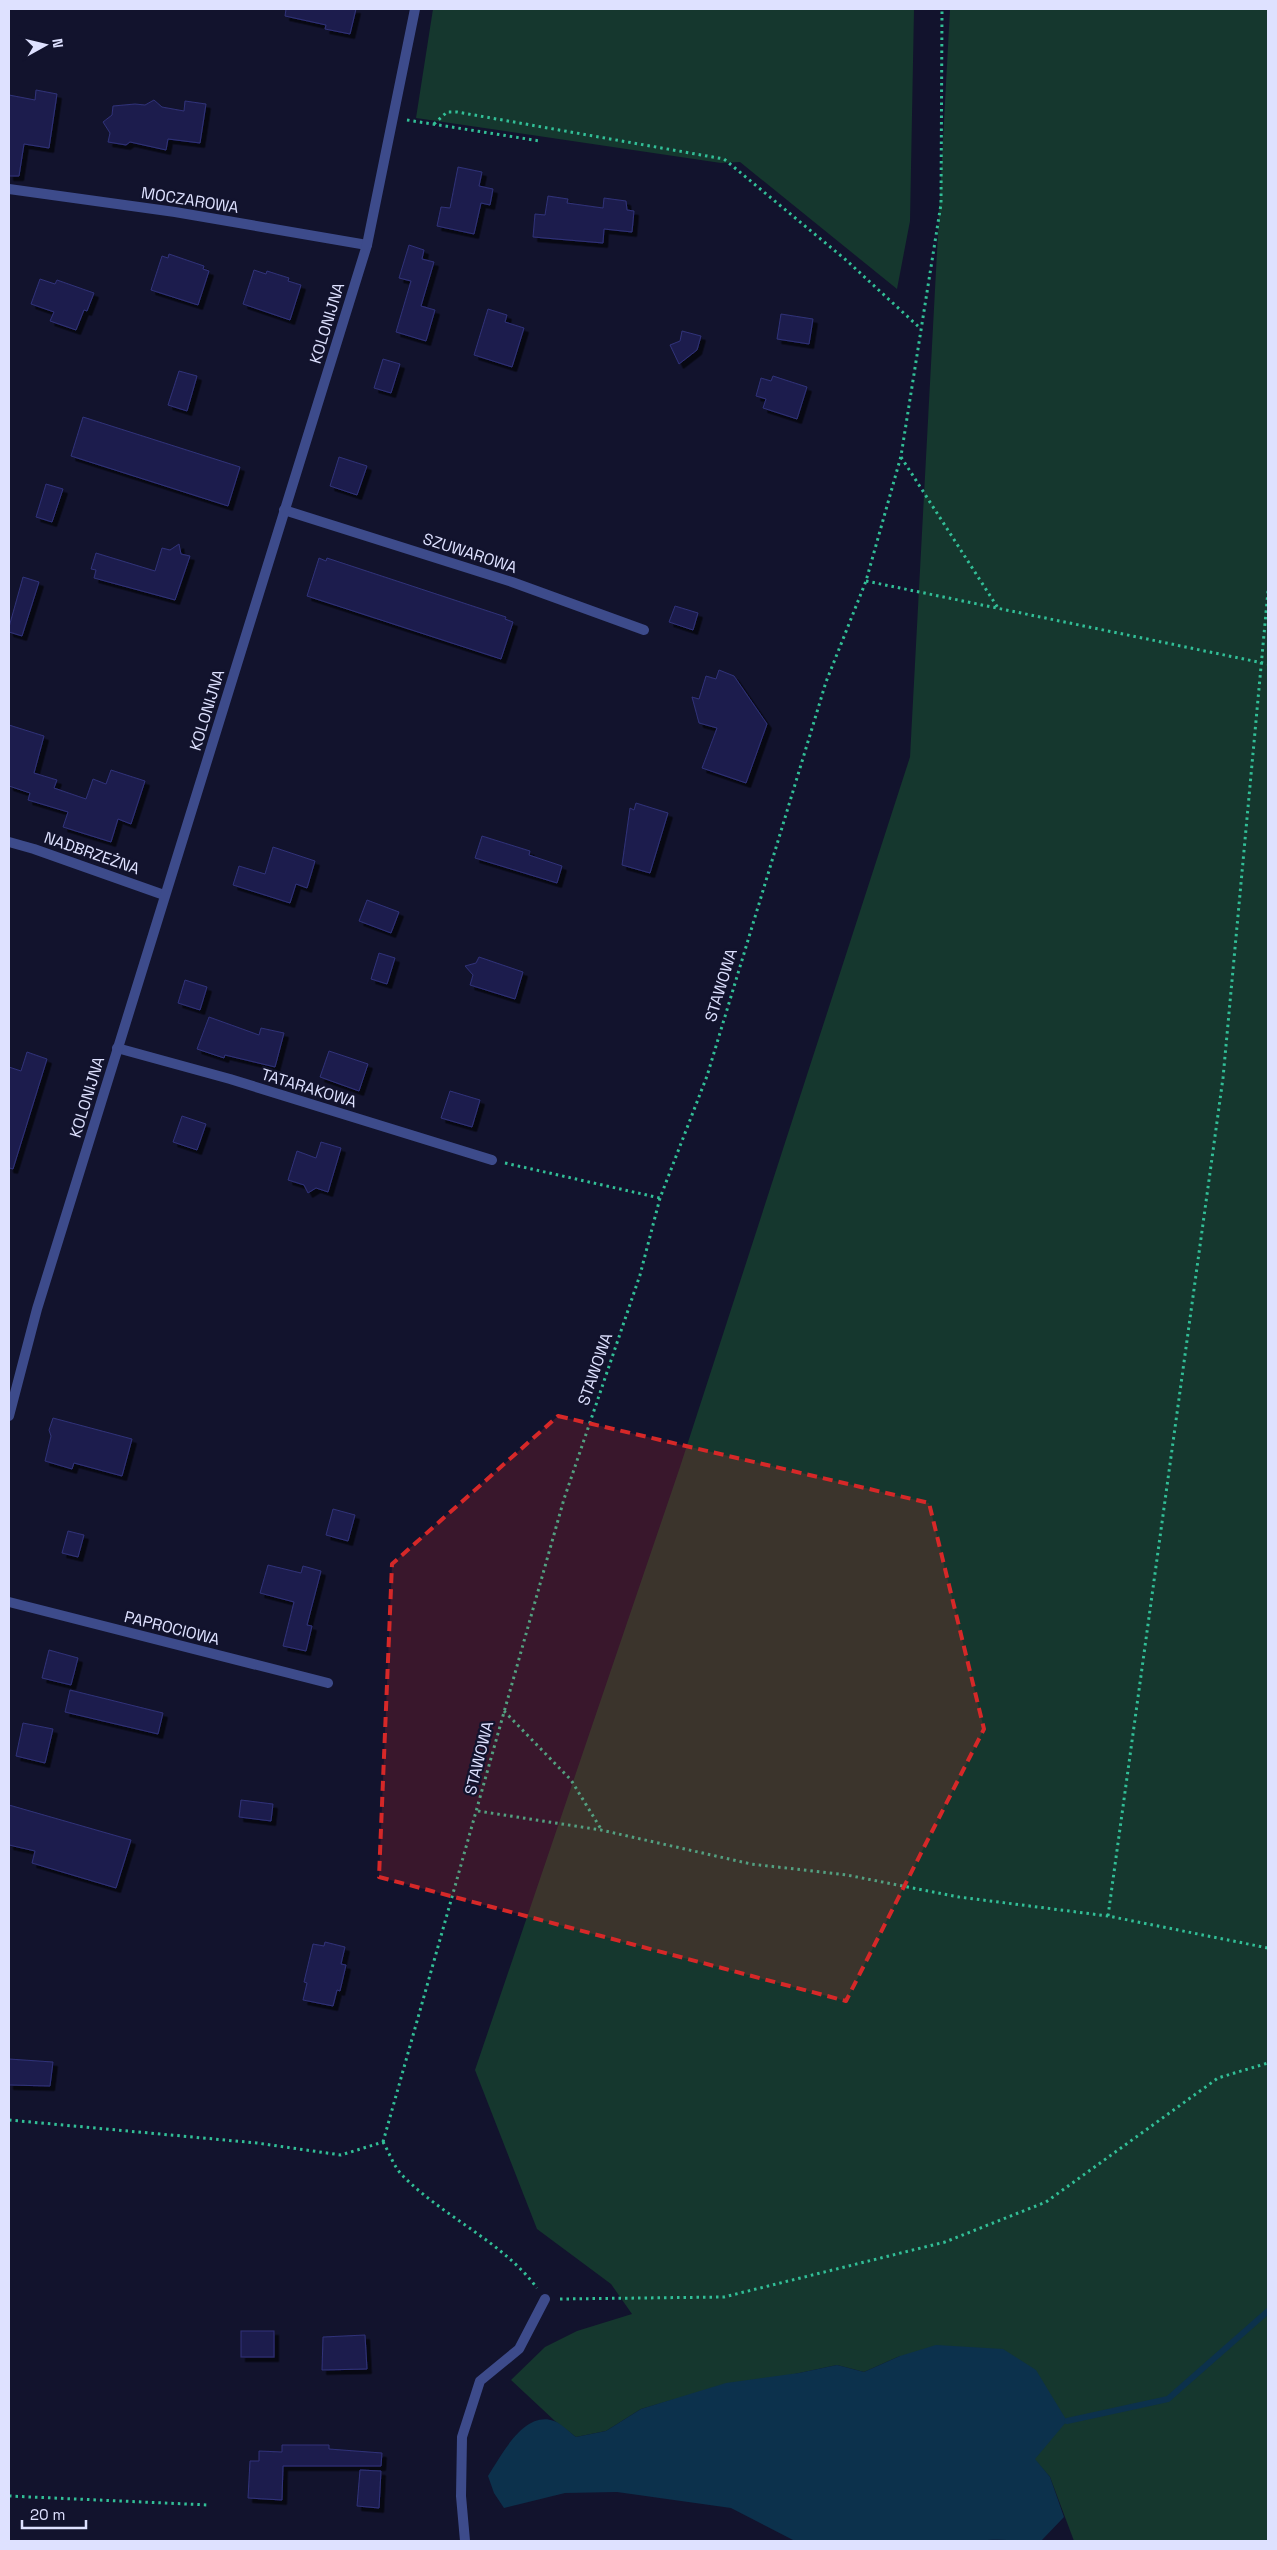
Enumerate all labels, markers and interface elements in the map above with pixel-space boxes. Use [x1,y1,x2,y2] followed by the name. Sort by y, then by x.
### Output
[20,20,70,70] north arrow
[48,37,67,49] text: N
[140,182,240,218] street label: MOCZAROWA
[305,280,349,366] street label: KOLONIJNA
[420,528,520,578] street label: SZUWAROWA
[185,667,229,753] street label: KOLONIJNA
[41,827,143,879] street label: NADBRZEŻNA
[700,946,742,1024] street label: STAWOWA
[65,1054,109,1140] street label: KOLONIJNA
[259,1063,359,1113] street label: TATARAKOWA
[573,1330,617,1408] street label: STAWOWA
[122,1606,222,1650] street label: PAPROCIOWA
[460,1719,498,1797] street label: STAWOWA
[22,2498,86,2530] scale bar
[30,2505,65,2524] text: 20 m

